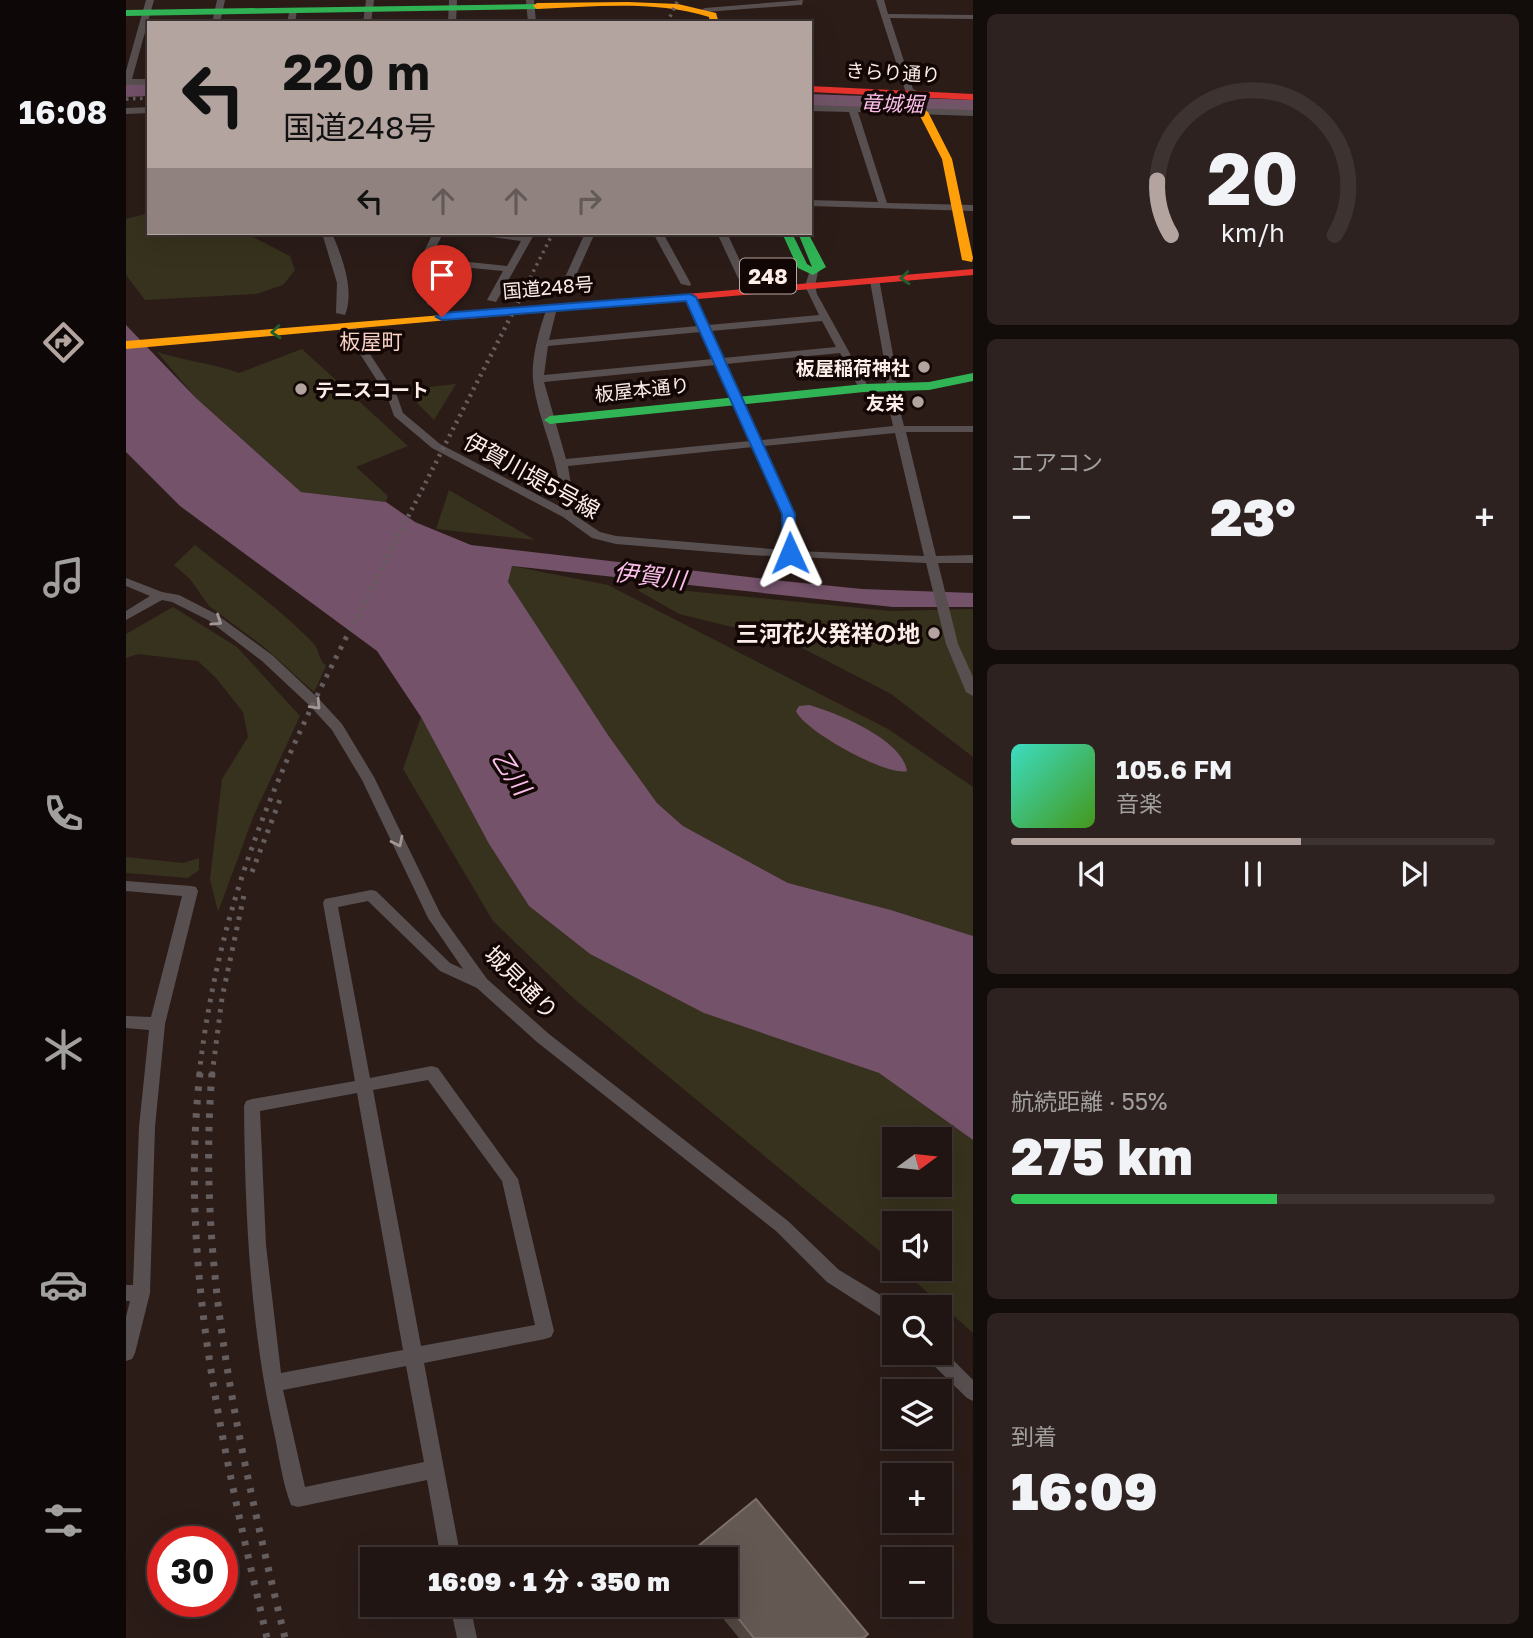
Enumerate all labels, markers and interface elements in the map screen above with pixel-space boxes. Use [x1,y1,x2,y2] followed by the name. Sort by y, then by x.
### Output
[283,42,430,101] text: 220 m
[168,49,259,140] icon: left
[845,58,941,86] street label: きらり通り
[860,89,927,117] water label: 竜城堀
[19,93,107,131] text: 16:08
[283,108,437,146] text: 国道248号
[1207,135,1299,222] text: 20
[351,182,389,220] icon: left
[424,182,462,220] icon: ahead
[497,182,535,220] icon: ahead
[570,182,608,220] icon: right
[1221,217,1285,248] text: km/h
[412,245,472,317] pin
[423,256,461,294] icon: arrive
[740,258,796,294] road number: 248
[899,271,911,286] one-way arrow
[502,272,594,302] street label: 国道248号
[39,318,88,367] icon: directions
[270,324,281,339] one-way arrow
[340,328,403,354] district label: 板屋町
[796,356,910,379] place label: 板屋稲荷神社
[916,359,932,375] marker: 板屋稲荷神社
[594,373,690,405] street label: 板屋本通り
[315,378,429,401] place label: テニスコート
[293,381,309,397] marker: テニスコート
[866,391,904,414] place label: 友栄
[910,394,926,410] marker: 友栄
[459,426,605,524] street label: 伊賀川堤5号線
[1011,448,1103,476] text: エアコン
[1210,485,1296,547] text: 23°
[1011,494,1032,539] text: −
[1474,494,1495,539] text: +
[753,516,827,590] position arrow
[39,553,88,602] icon: music
[613,556,690,594] water label: 伊賀川
[209,613,222,626] one-way arrow
[736,619,920,647] place label: 三河花火発祥の地
[926,625,942,641] marker: 三河花火発祥の地
[308,697,321,710] one-way arrow
[487,744,539,802] water label: 乙川
[1116,754,1232,785] text: 105.6 FM
[39,789,88,838] icon: phone
[1116,789,1162,817] text: 音楽
[390,835,404,847] one-way arrow
[1073,855,1111,893] icon: previous
[1234,855,1272,893] icon: pause
[1395,855,1433,893] icon: next
[480,940,564,1024] street label: 城見通り
[39,1025,88,1074] icon: climate
[1011,1087,1167,1115] text: 航続距離 · 55%
[1011,1124,1193,1186] text: 275 km
[882,1127,952,1197] north arrow
[882,1127,952,1617] map controls
[882,1211,952,1281] button: sound
[39,1260,88,1309] icon: car
[882,1295,952,1365] button: search
[882,1379,952,1449] button: layers
[1011,1422,1057,1450] text: 到着
[1011,1459,1158,1521] text: 16:09
[882,1463,952,1533] button: +
[39,1496,88,1545] icon: filters
[147,1526,238,1617] speed limit sign: 30
[882,1547,952,1617] button: −
[428,1566,670,1597] text: 16:09 · 1 分 · 350 m

